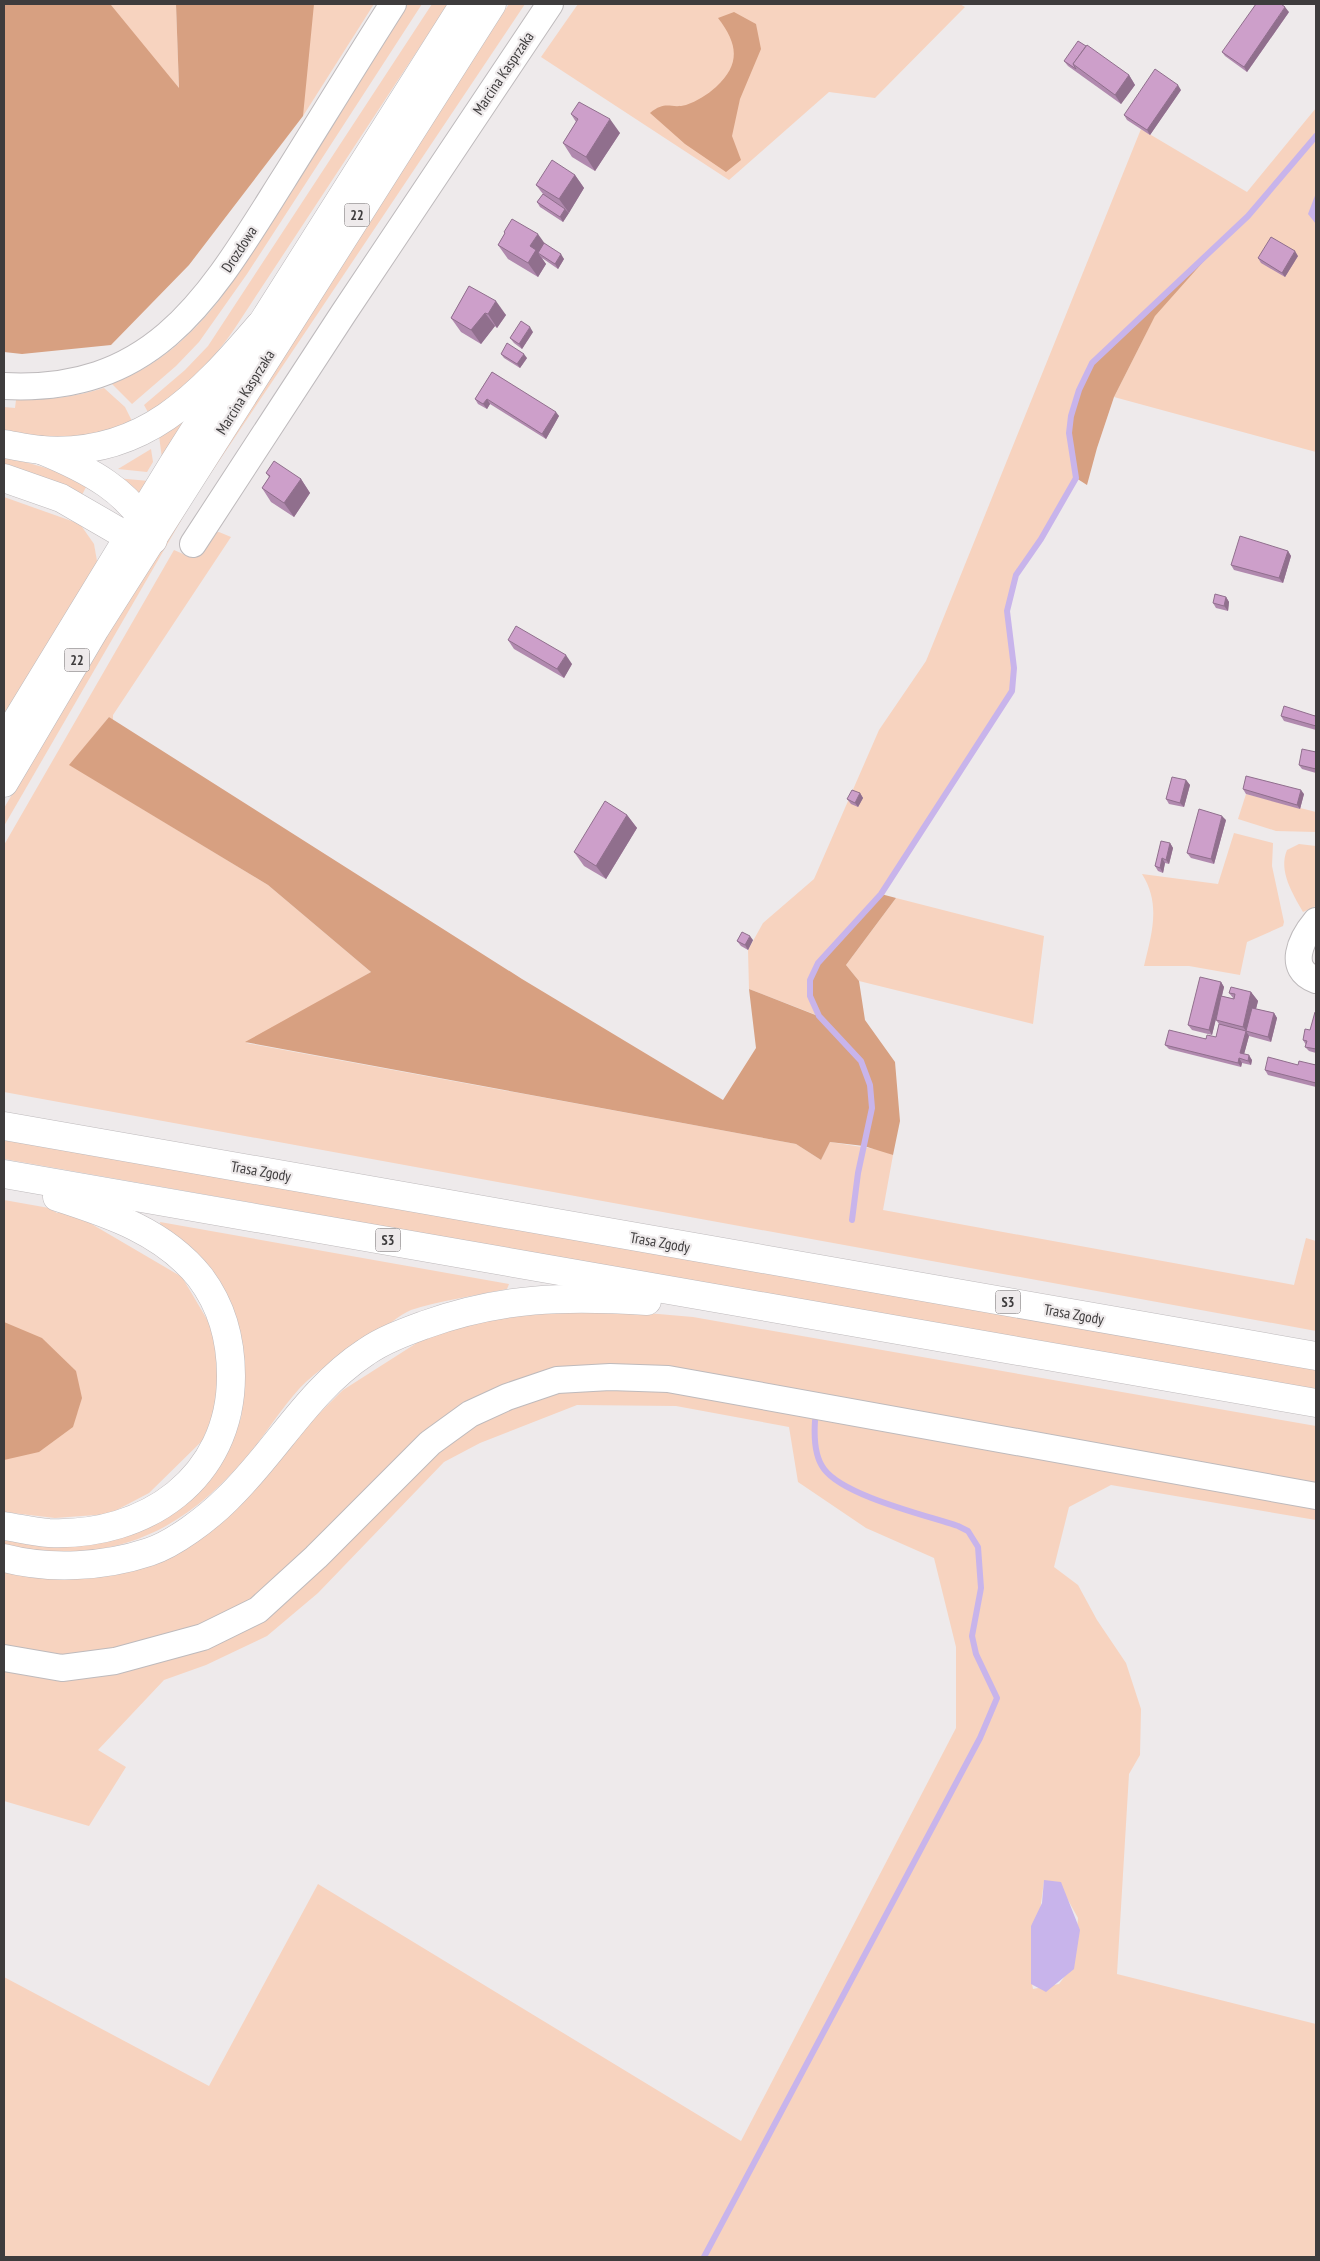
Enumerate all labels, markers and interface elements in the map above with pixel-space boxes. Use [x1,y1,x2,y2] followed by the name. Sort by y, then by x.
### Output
[468,28,538,118] street label: Marcina Kasprzaka
[344,204,370,226] road number: 22
[217,222,261,276] street label: Drozdowa
[211,346,279,438] street label: Marcina Kasprzaka
[64,648,90,672] road number: 22
[229,1156,293,1186] street label: Trasa Zgody
[628,1227,692,1257] street label: Trasa Zgody
[376,1228,400,1252] road number: S3
[996,1290,1020,1314] road number: S3
[1042,1299,1106,1329] street label: Trasa Zgody

